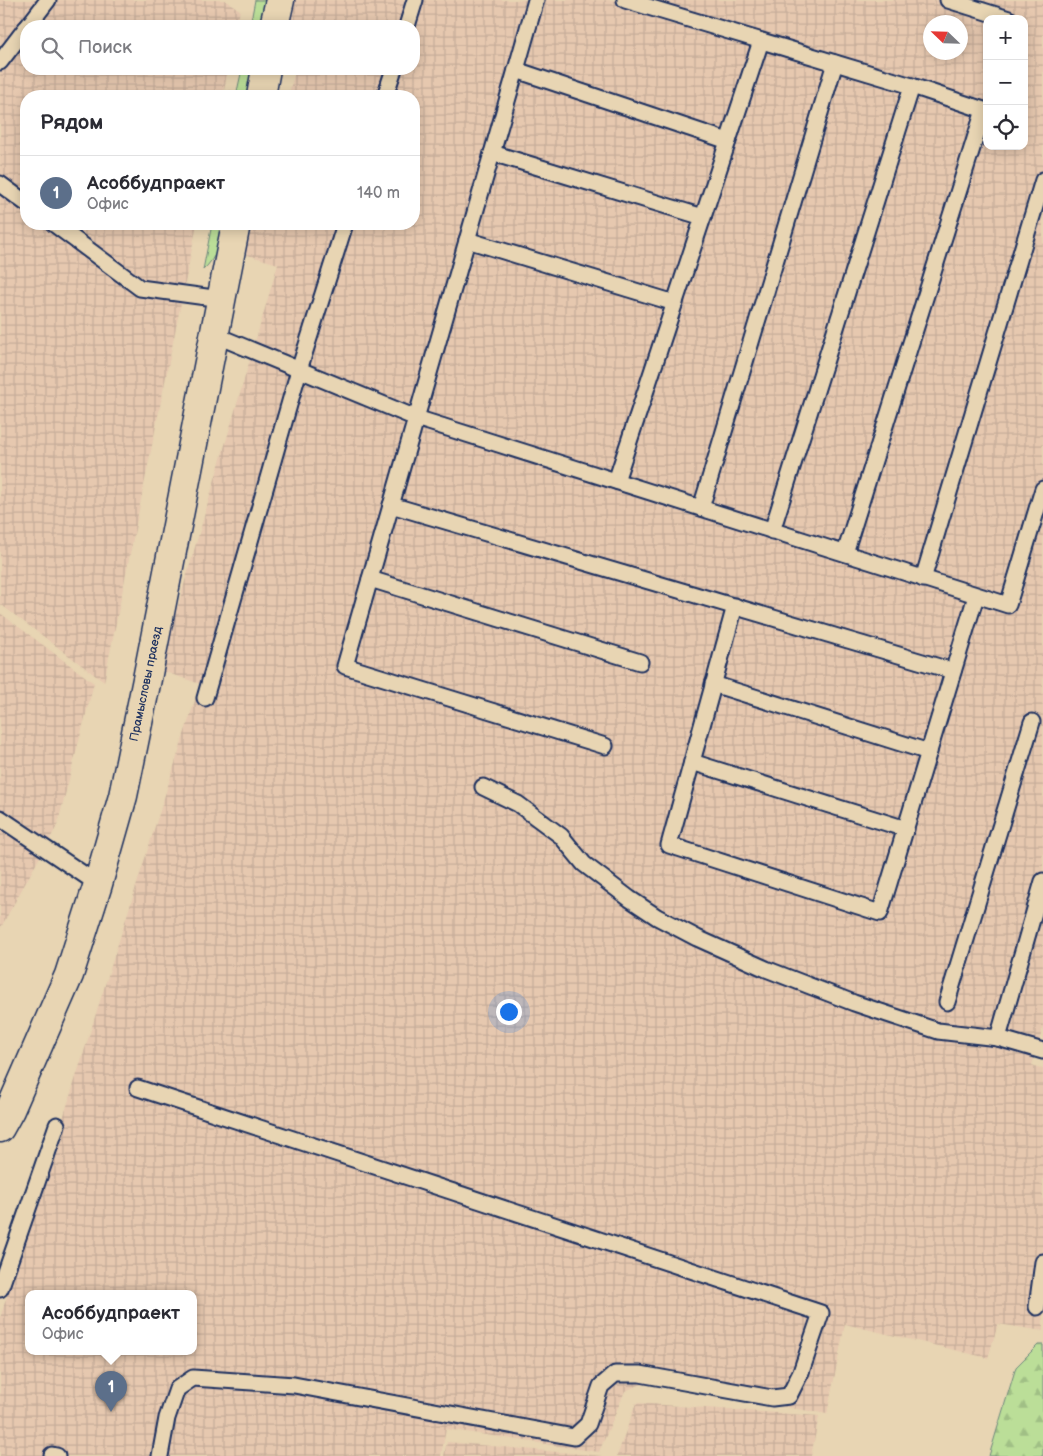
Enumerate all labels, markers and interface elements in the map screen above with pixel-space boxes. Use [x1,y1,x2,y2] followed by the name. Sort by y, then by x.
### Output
[923,15,968,60] north arrow
[983,15,1028,150] map controls
[983,15,1028,60] button: +
[20,20,420,75] search box
[38,34,66,62] icon: search
[78,36,132,59] text: Поиск
[983,60,1028,105] button: −
[983,105,1028,150] button: locate
[40,110,103,135] text: Рядом
[87,172,225,195] text: Асоббудпраект
[53,184,59,203] text: 1
[357,184,400,203] text: 140 m
[87,195,129,214] text: Офис
[126,625,166,743] street label: Прамысловы праезд
[496,999,522,1025] your location
[25,1290,197,1355] popup
[42,1302,180,1325] text: Асоббудпраект
[42,1325,84,1344] text: Офис
[95,1371,127,1412] pin: 1

